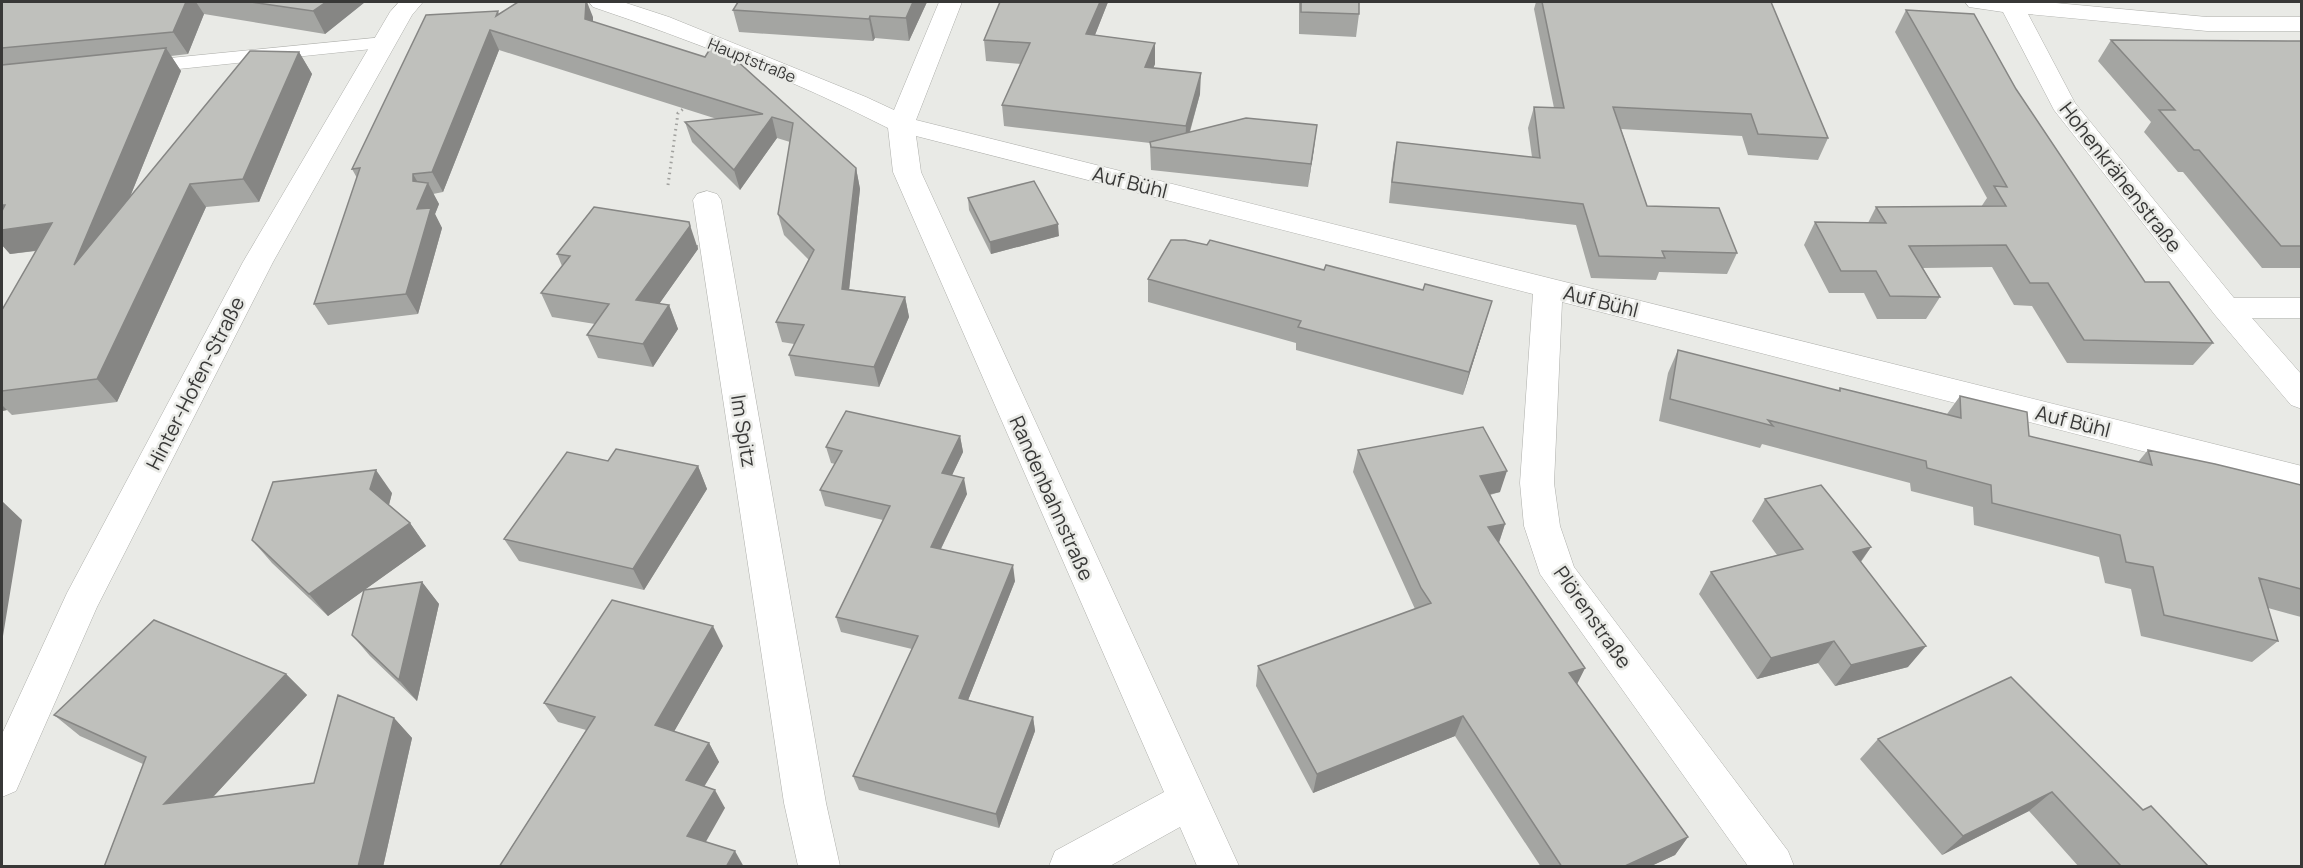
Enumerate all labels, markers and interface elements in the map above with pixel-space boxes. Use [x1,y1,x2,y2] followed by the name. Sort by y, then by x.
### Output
[705,32,799,88] street label: Hauptstraße
[2054,96,2188,258] street label: Hohenkrähenstraße
[1090,160,1170,204] street label: Auf Bühl
[1561,279,1641,323] street label: Auf Bühl
[140,292,250,474] street label: Hinter-Hofen-Straße
[725,393,763,469] street label: Im Spitz
[2033,399,2113,443] street label: Auf Bühl
[1004,411,1100,585] street label: Randenbahnstraße
[1548,561,1638,673] street label: Plörenstraße

